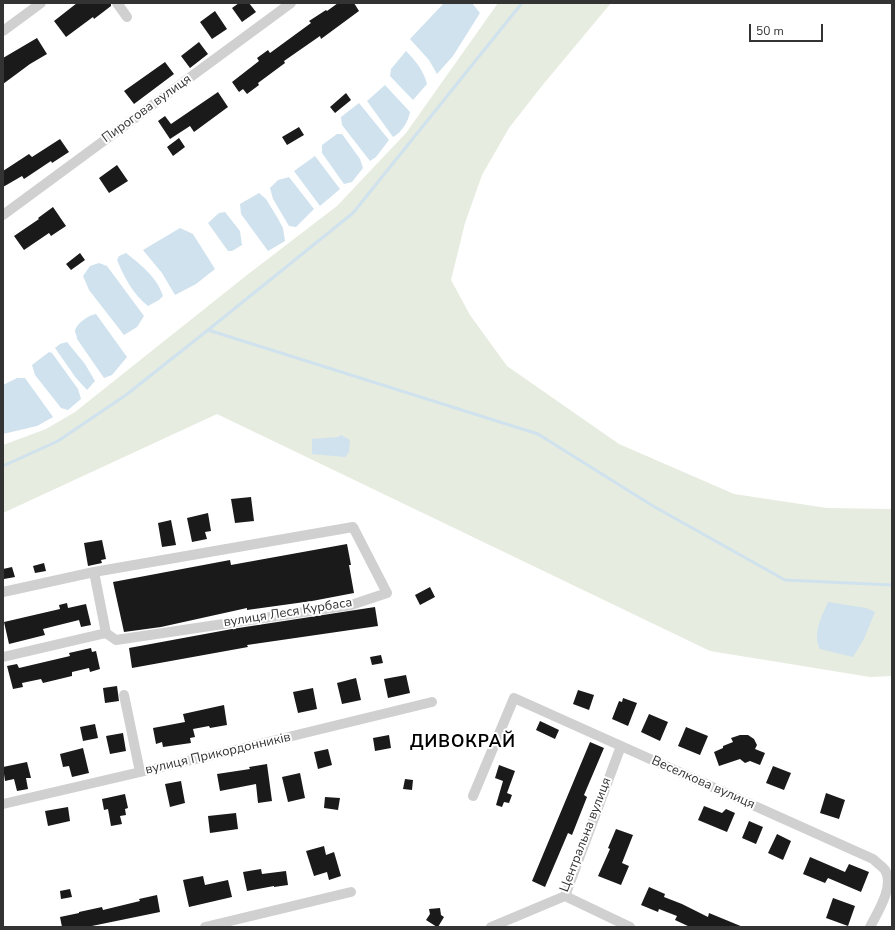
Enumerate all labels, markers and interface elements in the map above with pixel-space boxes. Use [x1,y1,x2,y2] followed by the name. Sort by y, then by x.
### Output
[751,16,825,42] scale bar
[756,23,784,39] text: 50 m
[99,71,195,147] street label: Пирогова вулиця
[223,595,353,631] street label: вулиця Леся Курбаса
[144,730,292,778] street label: вулиця Прикордонників
[410,733,516,753] district label: ДИВОКРАЙ
[649,753,757,813] street label: Веселкова вулиця
[557,776,615,894] street label: Центральна вулиця

